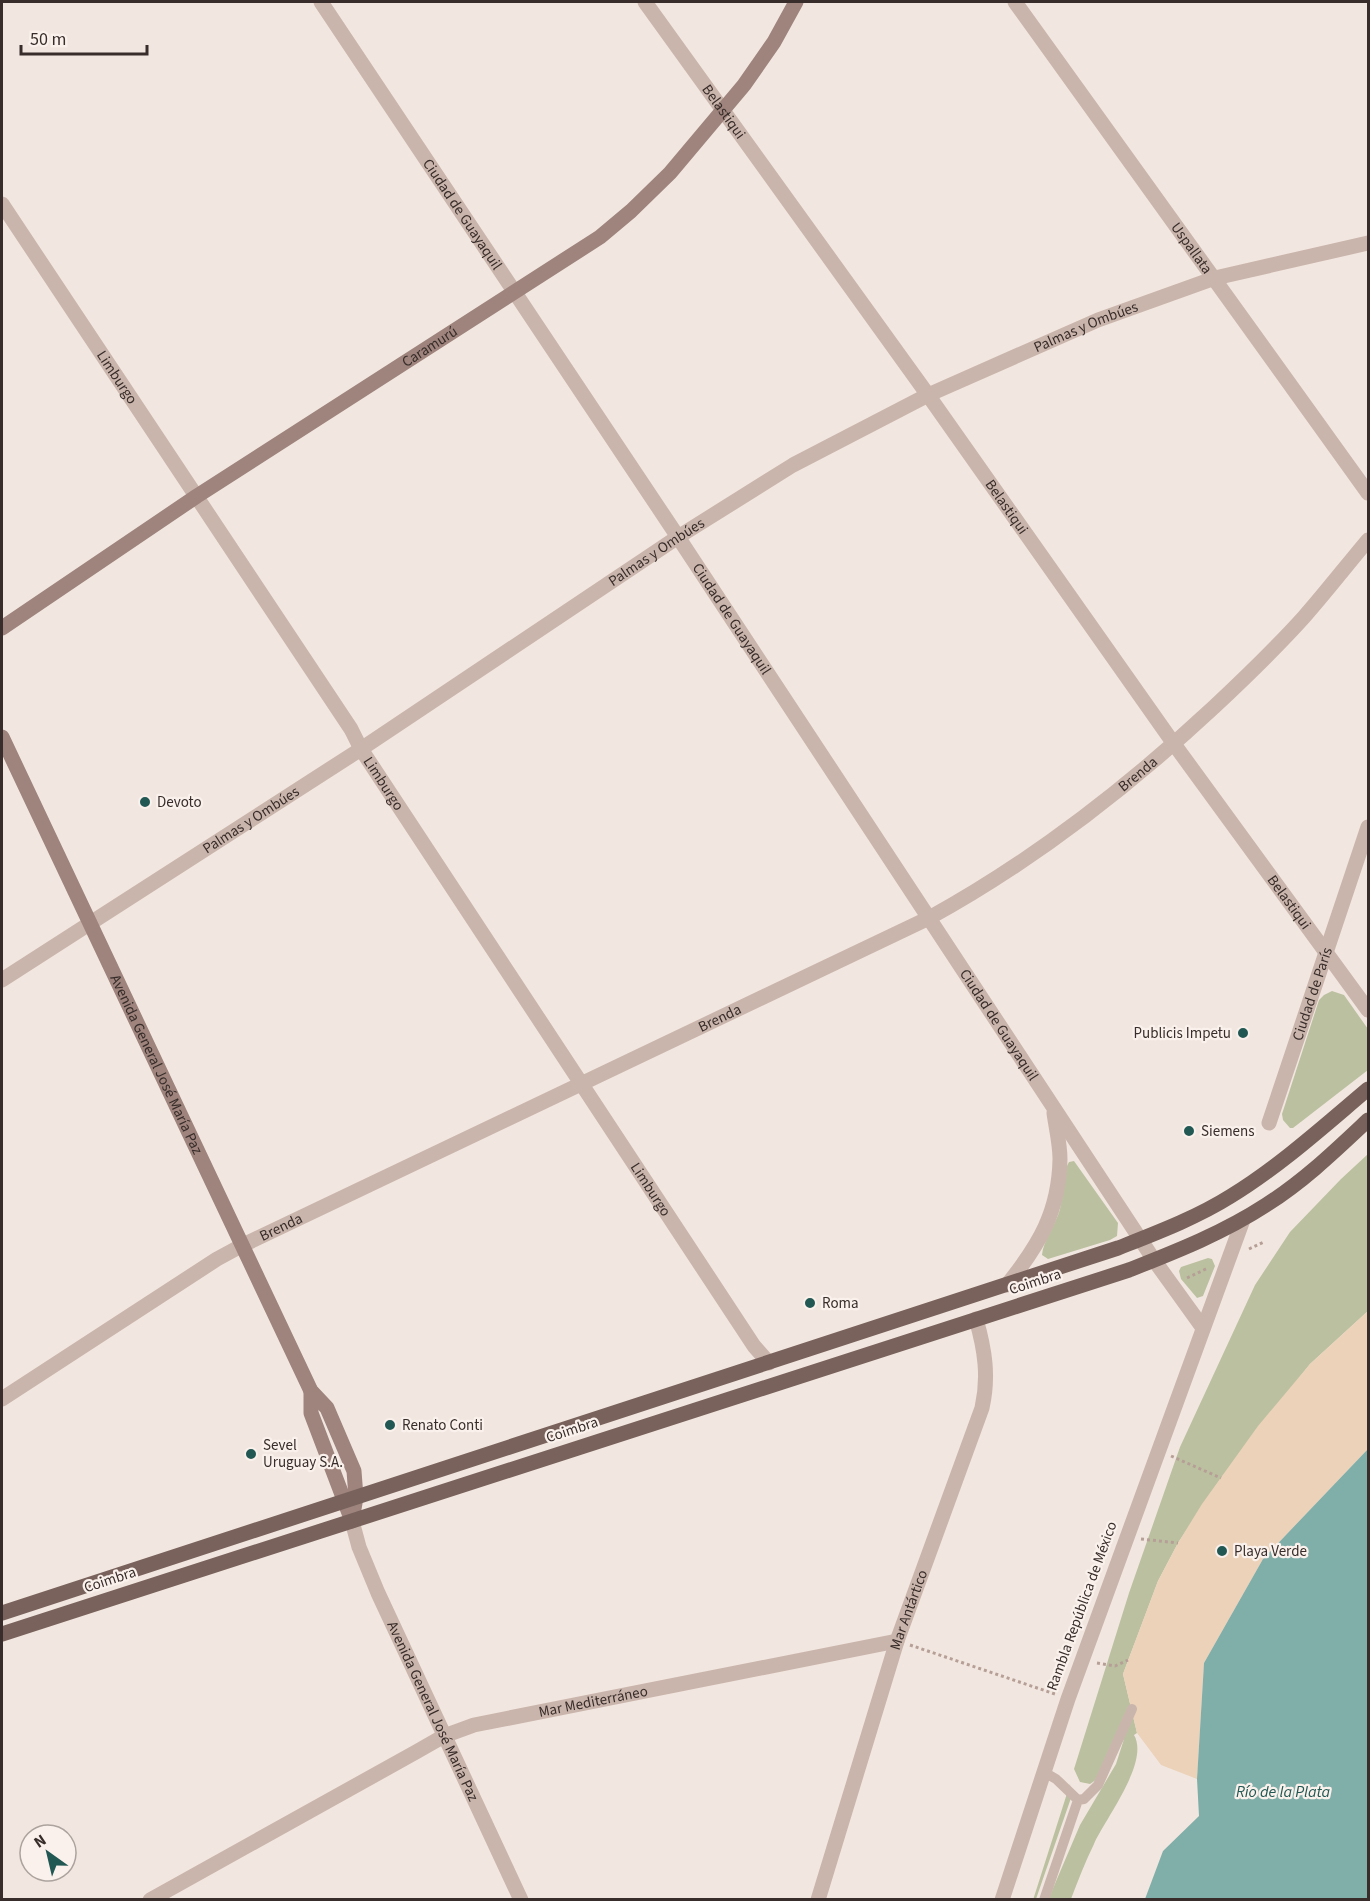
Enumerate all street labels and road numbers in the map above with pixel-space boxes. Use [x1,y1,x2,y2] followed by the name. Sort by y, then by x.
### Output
[697,80,751,143] street label: Belastiqui
[418,154,507,274] street label: Ciudad de Guayaquil
[1166,218,1218,278] street label: Uspallata
[1030,296,1141,358] street label: Palmas y Ombúes
[398,321,462,372] street label: Caramurú
[92,346,143,408] street label: Limburgo
[980,475,1033,538] street label: Belastiqui
[604,513,708,591] street label: Palmas y Ombúes
[687,559,776,679] street label: Ciudad de Guayaquil
[1114,751,1162,797] street label: Brenda
[358,752,409,814] street label: Limburgo
[198,781,303,859] street label: Palmas y Ombúes
[1262,871,1316,934] street label: Belastiqui
[1287,945,1337,1043] street label: Ciudad de París
[955,965,1044,1085] street label: Ciudad de Guayaquil
[105,971,208,1158] street label: Avenida General José María Paz
[695,999,745,1037] street label: Brenda
[625,1158,676,1220] street label: Limburgo
[256,1208,306,1246] street label: Brenda
[1006,1264,1064,1300] street label: Coimbra
[543,1412,601,1448] street label: Coimbra
[1042,1519,1122,1693] street label: Rambla República de México
[81,1562,139,1598] street label: Coimbra
[884,1567,933,1652] street label: Mar Antártico
[382,1617,484,1805] street label: Avenida General José María Paz
[537,1680,649,1722] street label: Mar Mediterráneo

